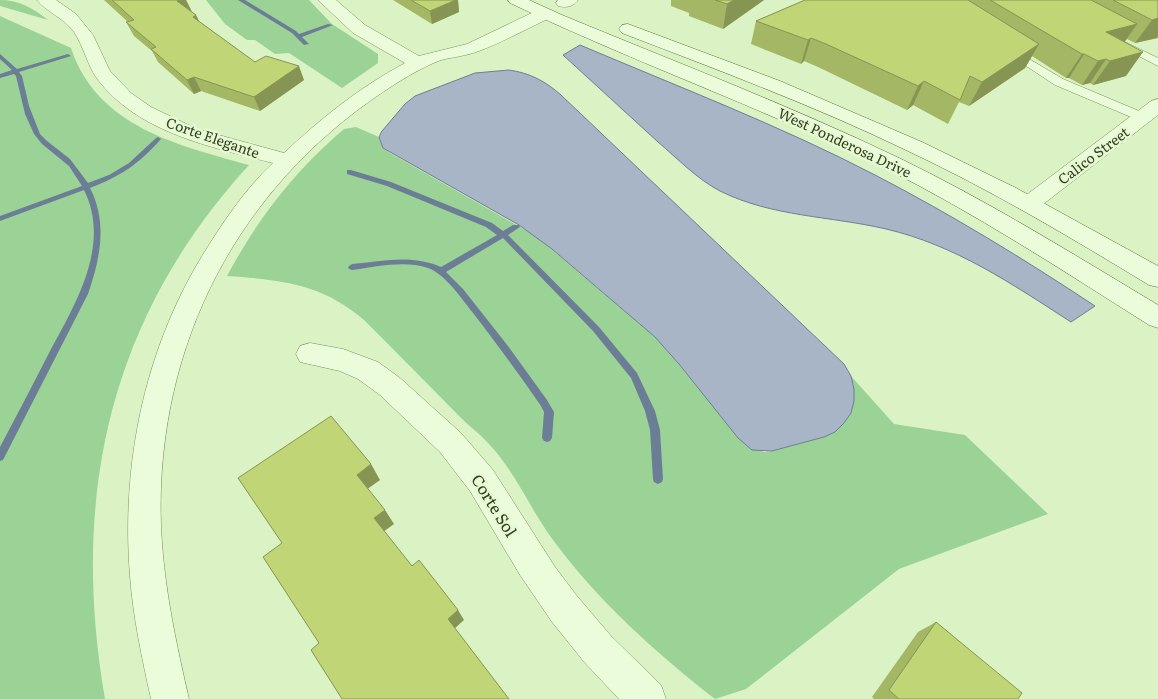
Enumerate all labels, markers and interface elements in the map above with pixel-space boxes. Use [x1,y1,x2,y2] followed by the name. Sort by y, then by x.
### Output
[775,102,915,182] street label: West Ponderosa Drive
[164,112,262,162] street label: Corte Elegante
[1053,121,1133,188] street label: Calico Street
[466,469,524,541] street label: Corte Sol

